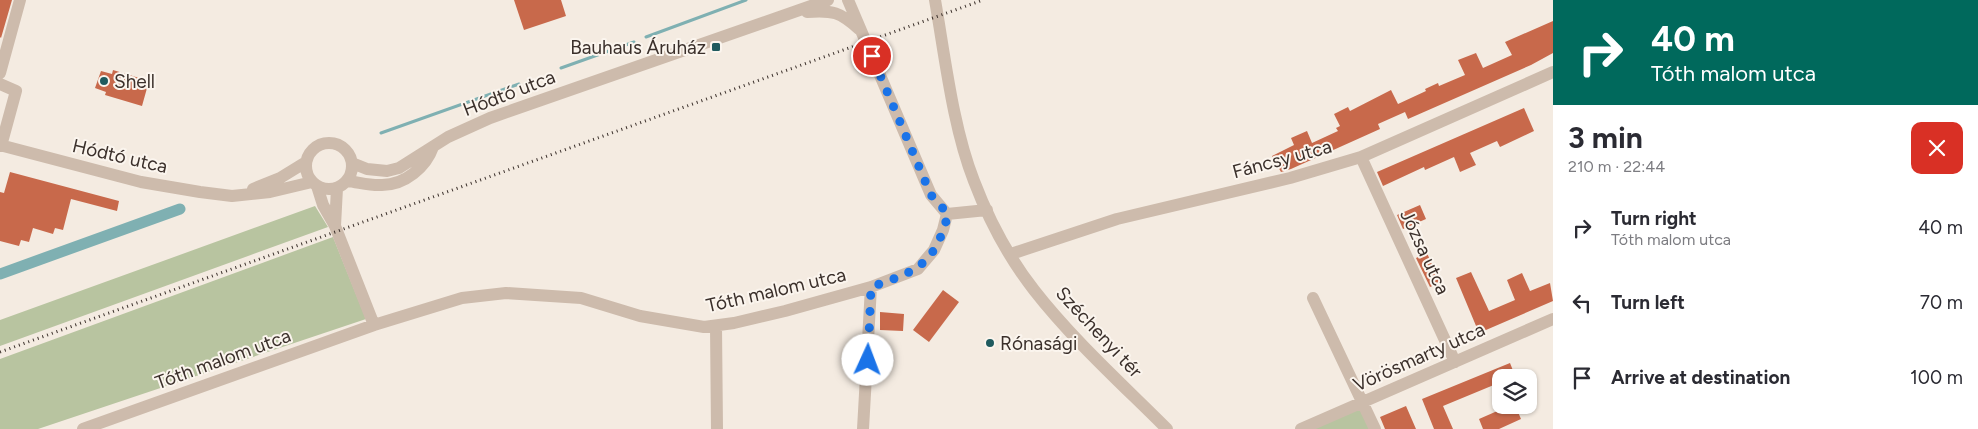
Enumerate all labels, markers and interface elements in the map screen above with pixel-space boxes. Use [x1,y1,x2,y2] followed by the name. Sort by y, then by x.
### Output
[1651,18,1735,60] text: 40 m
[1568,20,1633,85] icon: right
[851,35,893,77] pin
[570,36,706,59] place label: Bauhaus Áruház
[710,41,722,53] marker: Bauhaus Áruház
[858,42,886,70] icon: arrive
[1651,60,1816,87] text: Tóth malom utca
[460,65,558,121] street label: Hódtó utca
[114,70,155,93] place label: Shell
[98,75,110,87] marker: Shell
[1568,119,1643,156] text: 3 min
[1911,122,1963,174] button: close
[70,134,170,178] street label: Hódtó utca
[1230,135,1334,183] street label: Fáncsy utca
[1568,157,1665,176] text: 210 m · 22:44
[1395,206,1455,298] street label: Józsa utca
[1611,207,1697,230] text: Turn right
[1568,214,1596,242] icon: right
[1918,216,1963,239] text: 40 m
[1611,230,1731,249] text: Tóth malom utca
[704,263,848,317] street label: Tóth malom utca
[1051,282,1147,383] street label: Széchenyi tér
[1568,289,1596,317] icon: left
[1611,291,1685,314] text: Turn left
[1920,291,1963,314] text: 70 m
[1350,318,1488,396] street label: Vörösmarty utca
[152,324,294,394] street label: Tóth malom utca
[1000,332,1077,355] place label: Rónasági
[841,333,893,385] position arrow
[984,337,996,349] marker: Rónasági
[1568,364,1596,392] icon: arrive
[1611,366,1790,389] text: Arrive at destination
[1910,366,1963,389] text: 100 m
[1492,369,1537,414] map controls
[1492,369,1537,414] button: layers

